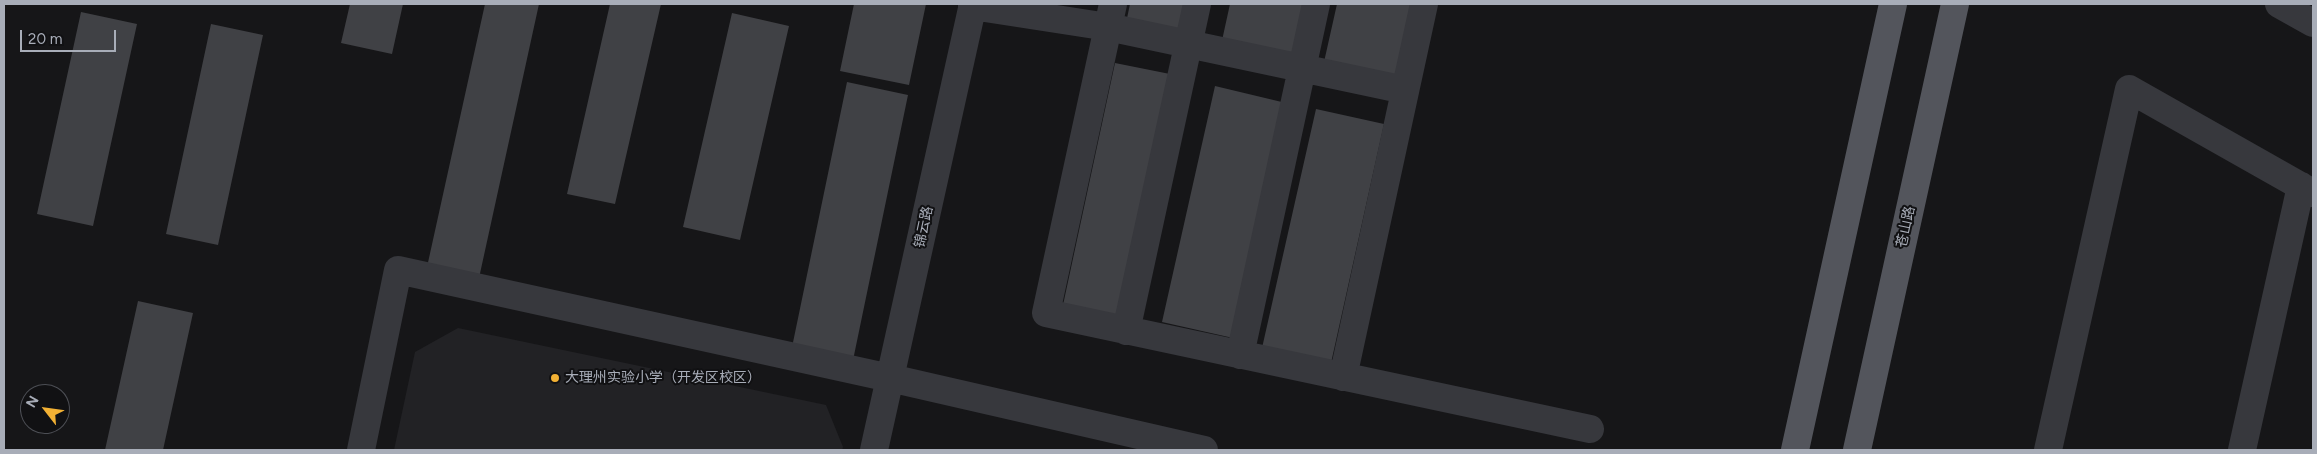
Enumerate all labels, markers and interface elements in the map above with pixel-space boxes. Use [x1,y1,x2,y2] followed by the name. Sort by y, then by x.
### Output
[22,20,119,52] scale bar
[28,30,62,48] text: 20 m
[911,205,937,249] street label: 锦云路
[1893,205,1919,249] street label: 苍山路
[565,370,761,386] place label: 大理州实验小学（开发区校区）
[549,372,561,384] marker: 大理州实验小学（开发区校区）
[20,384,70,434] north arrow
[22,393,43,411] text: N

